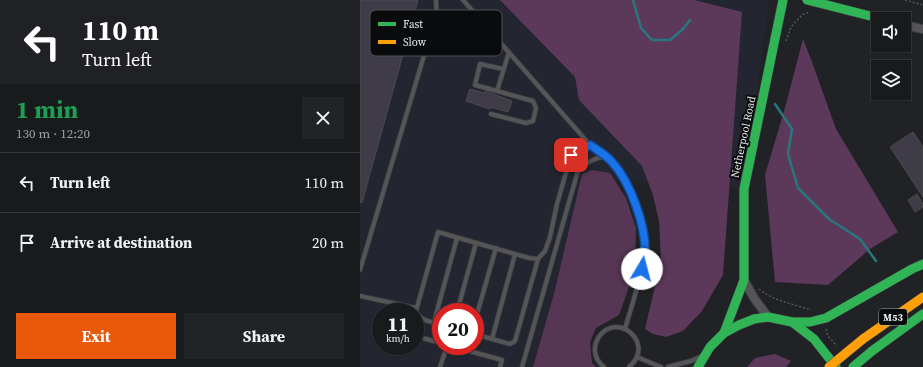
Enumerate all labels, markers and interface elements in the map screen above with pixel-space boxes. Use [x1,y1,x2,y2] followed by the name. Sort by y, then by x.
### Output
[370,10,502,56] legend
[82,11,159,49] text: 110 m
[871,12,911,100] map controls
[871,12,911,52] button: sound
[16,16,68,68] icon: left
[403,17,423,32] text: Fast
[403,35,427,50] text: Slow
[82,47,152,72] text: Turn left
[871,60,911,100] button: layers
[16,93,78,126] text: 1 min
[728,94,760,179] street label: Netherpool Road
[302,97,344,139] button: close
[16,125,90,142] text: 130 m · 12:20
[554,138,588,172] pin
[560,144,582,166] icon: arrive
[16,172,38,194] icon: left
[50,172,110,193] text: Turn left
[304,172,344,193] text: 110 m
[16,232,38,254] icon: arrive
[50,232,192,253] text: Arrive at destination
[312,232,344,253] text: 20 m
[621,248,663,290] position arrow
[432,303,484,355] speed limit sign: 20
[879,309,907,325] road number: M53
[387,310,409,338] text: 11
[16,313,176,359] button: Exit
[184,313,344,359] button: Share
[386,332,410,345] text: km/h

